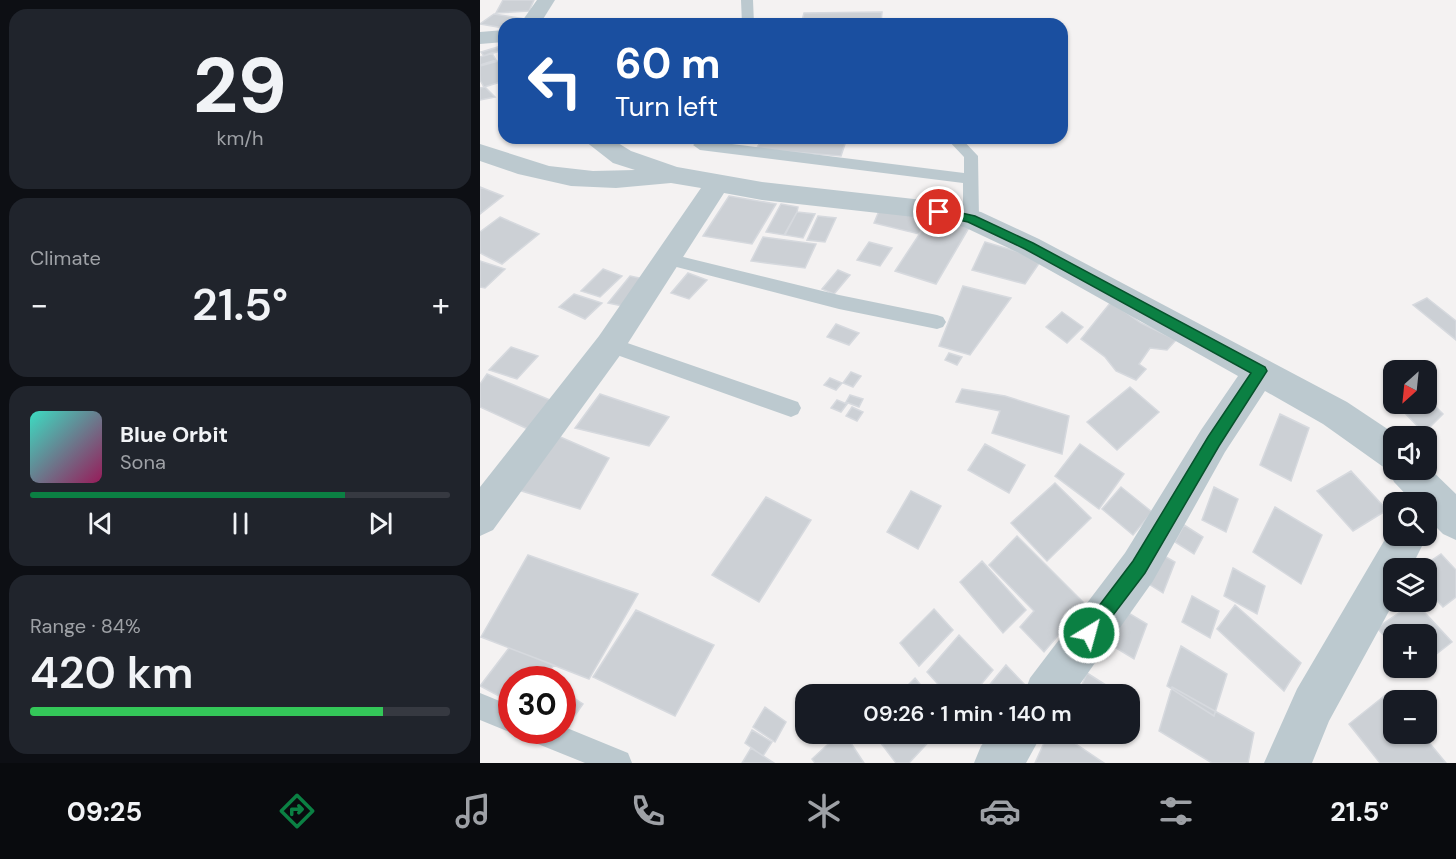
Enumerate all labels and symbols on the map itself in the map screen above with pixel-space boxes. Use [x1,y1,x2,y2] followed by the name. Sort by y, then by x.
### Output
[913,186,964,237] pin
[1383,360,1437,414] north arrow
[1057,601,1121,665] position arrow
[498,666,576,744] speed limit sign: 30

